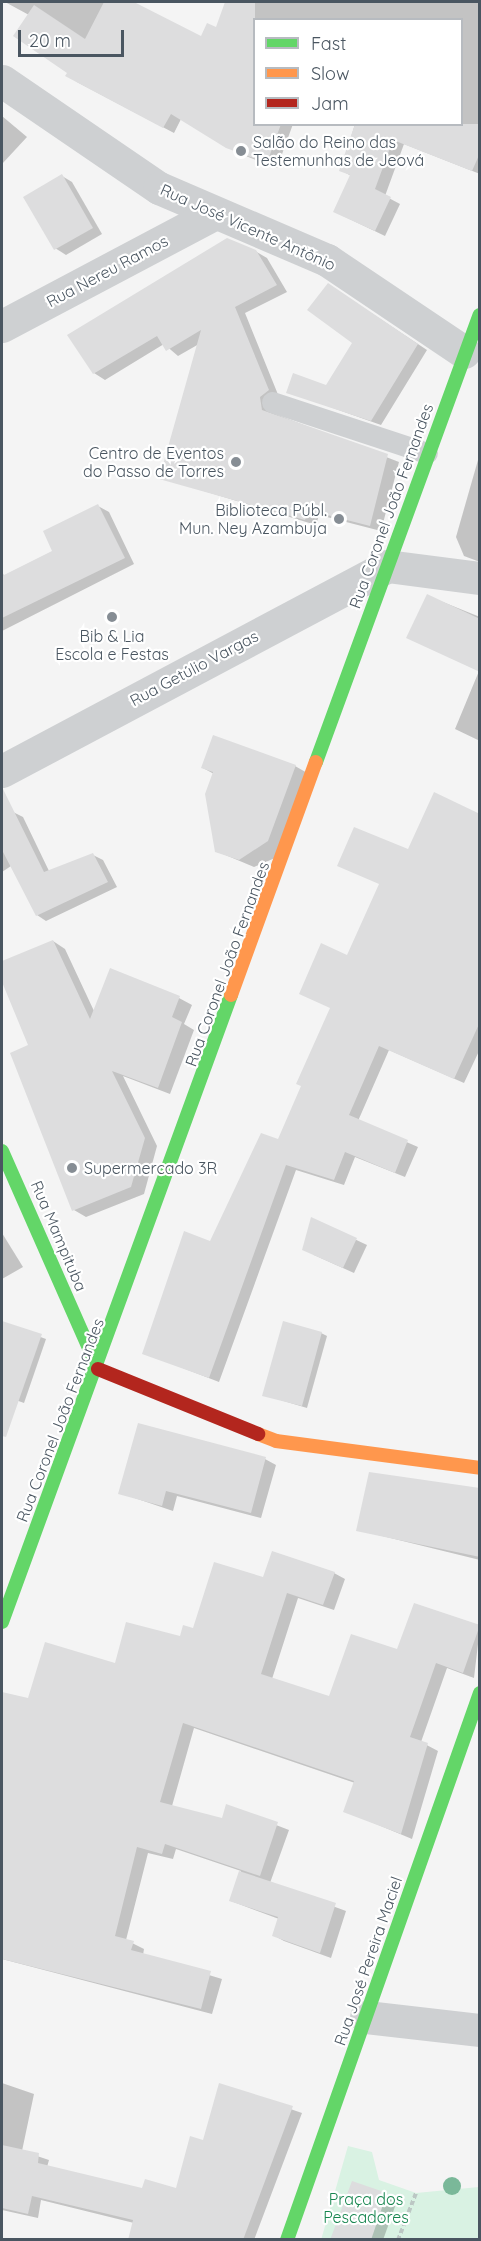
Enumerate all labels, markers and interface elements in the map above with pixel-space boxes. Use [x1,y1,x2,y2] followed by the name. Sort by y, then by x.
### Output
[21,18,128,56] scale bar
[253,18,463,126] legend
[29,29,71,52] text: 20 m
[311,32,346,55] text: Fast
[311,62,349,85] text: Slow
[311,92,349,115] text: Jam
[253,132,424,170] place label: Salão do Reino das Testemunhas de Jeová
[234,144,248,158] marker: Salão do Reino das Testemunhas de Jeová
[157,180,339,274] street label: Rua José Vicente Antônio
[43,231,171,311] street label: Rua Nereu Ramos
[345,401,437,611] street label: Rua Coronel João Fernandes
[83,443,224,481] place label: Centro de Eventos do Passo de Torres
[229,455,243,469] marker: Centro de Eventos do Passo de Torres
[179,500,327,538] place label: Biblioteca Públ. Mun. Ney Azambuja
[332,512,346,526] marker: Biblioteca Públ. Mun. Ney Azambuja
[105,610,119,624] marker: Bib & Lia Escola e Festas
[55,626,169,664] place label: Bib & Lia Escola e Festas
[126,626,262,710] street label: Rua Getúlio Vargas
[181,859,273,1069] street label: Rua Coronel João Fernandes
[84,1158,217,1178] place label: Supermercado 3R
[65,1161,79,1175] marker: Supermercado 3R
[27,1178,91,1294] street label: Rua Mampituba
[12,1315,108,1525] street label: Rua Coronel João Fernandes
[330,1874,406,2048] street label: Rua José Pereira Maciel
[323,2189,409,2227] park label: Praça dos Pescadores

